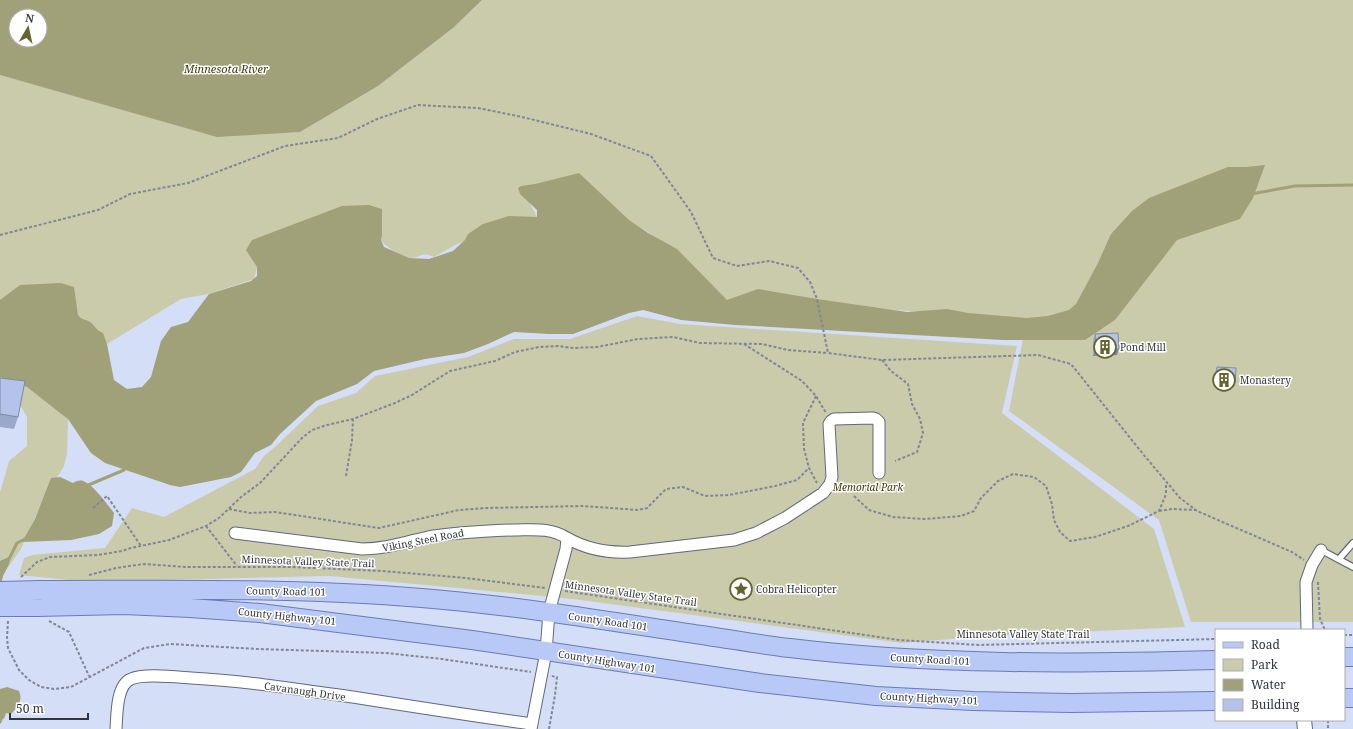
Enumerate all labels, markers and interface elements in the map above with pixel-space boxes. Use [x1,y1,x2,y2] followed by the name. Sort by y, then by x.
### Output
[8,8,48,48] north arrow
[24,10,35,26] text: N
[183,61,269,76] water label: Minnesota River
[1092,334,1118,360] building icon: Pond Mill
[1120,340,1166,354] place label: Pond Mill
[1211,367,1237,393] building icon: Monastery
[1240,373,1291,387] place label: Monastery
[832,480,904,494] park label: Memorial Park
[381,525,465,555] street label: Viking Steel Road
[241,552,375,570] street label: Minnesota Valley State Trail
[728,576,754,602] place icon: Cobra Helicopter
[564,577,698,609] street label: Minnesota Valley State Trail
[756,582,837,596] place label: Cobra Helicopter
[246,583,326,599] street label: County Road 101
[237,604,337,628] street label: County Highway 101
[567,609,649,633] street label: County Road 101
[956,627,1090,641] street label: Minnesota Valley State Trail
[1215,629,1345,721] legend
[1251,636,1281,653] text: Road
[557,646,657,676] street label: County Highway 101
[890,650,970,668] street label: County Road 101
[1251,656,1279,673] text: Park
[1251,676,1286,693] text: Water
[263,678,347,704] street label: Cavanaugh Drive
[879,688,979,708] street label: County Highway 101
[10,695,88,721] scale bar
[1251,696,1300,713] text: Building
[16,700,44,717] text: 50 m

